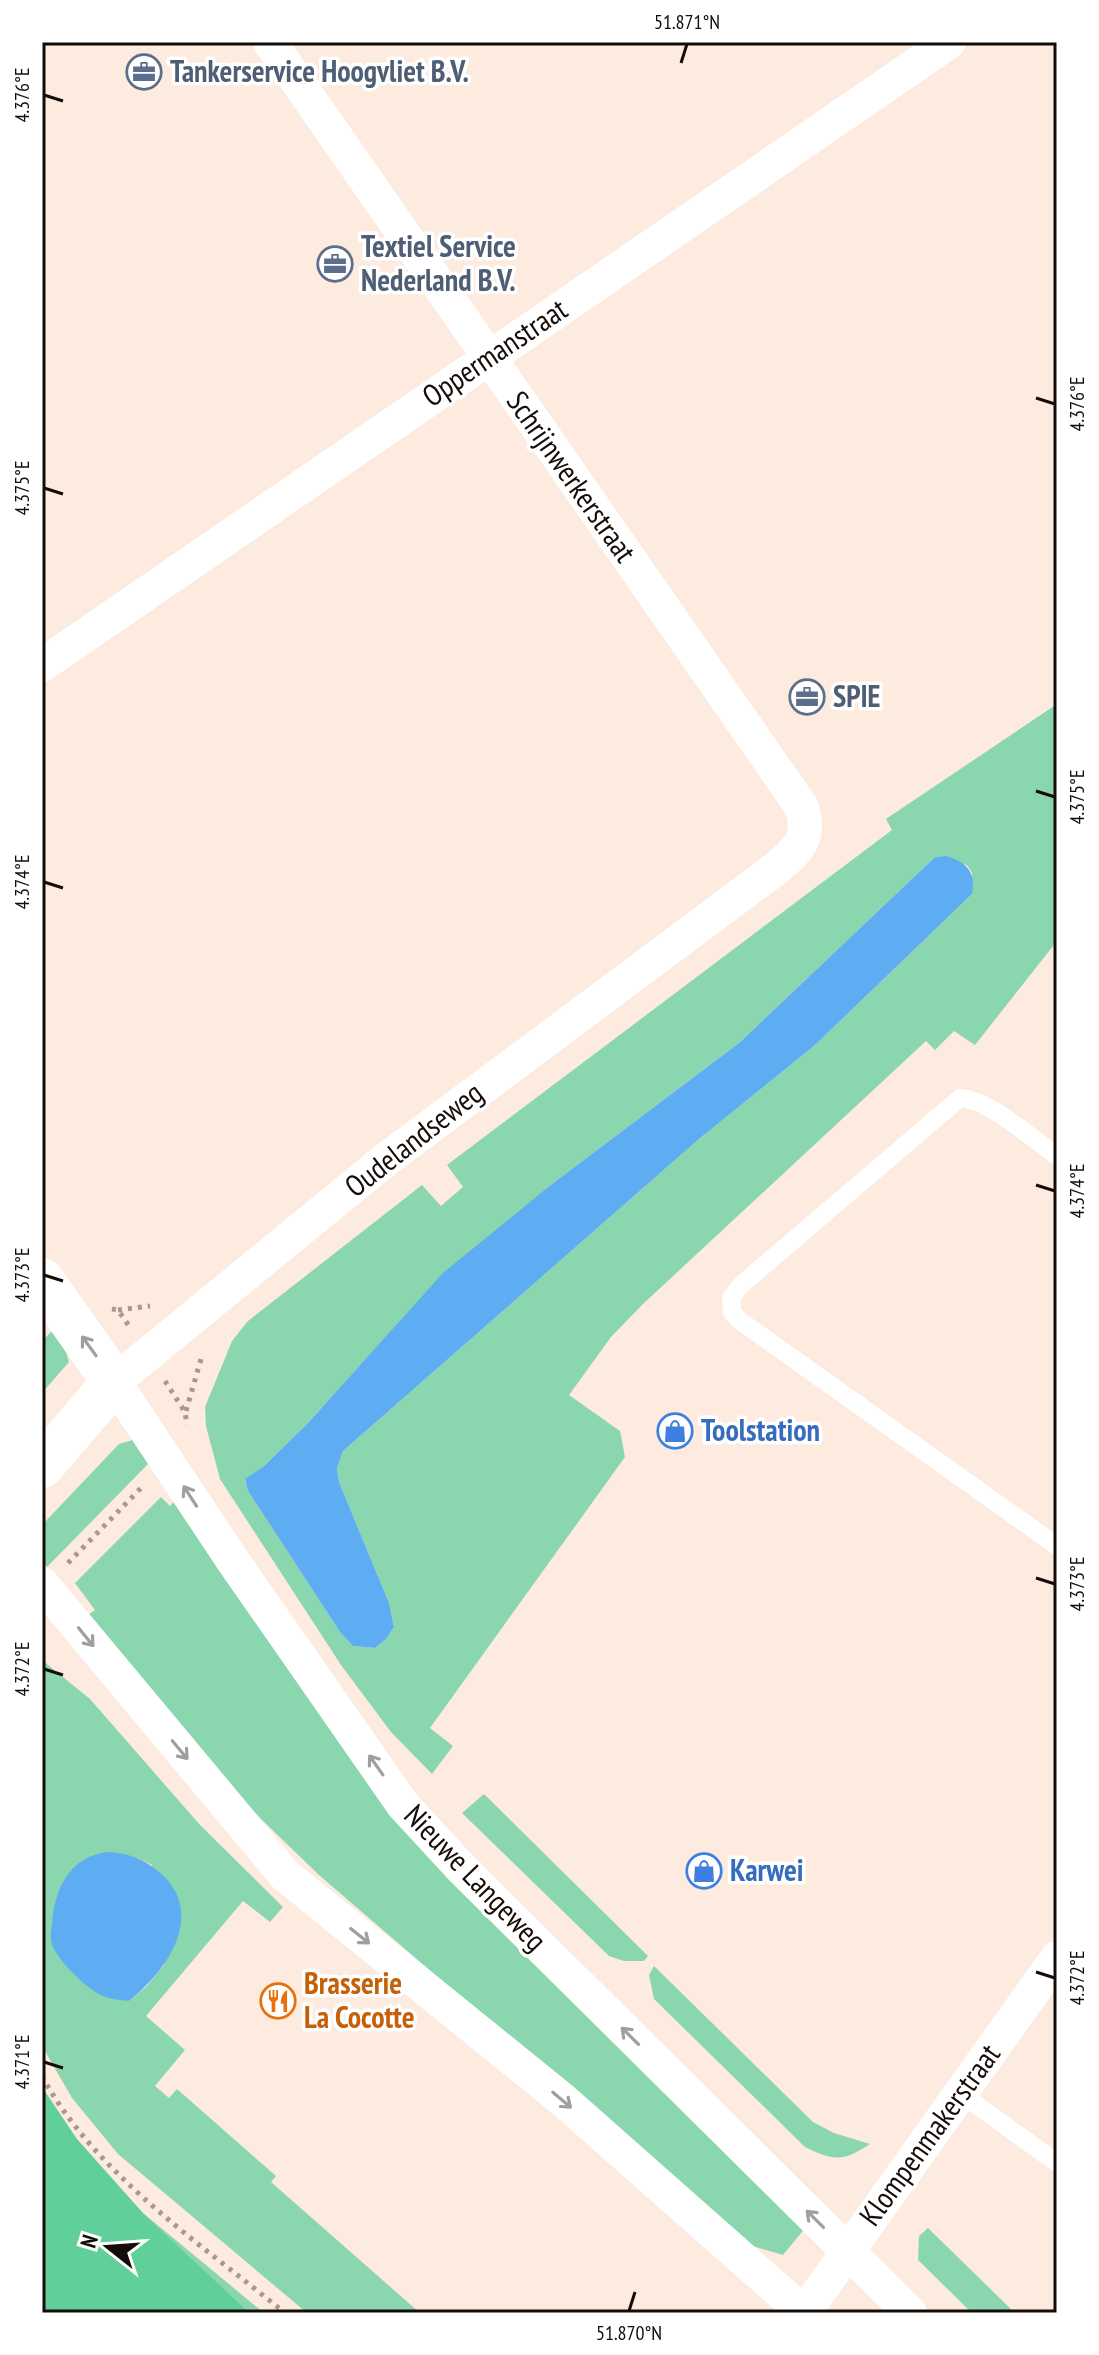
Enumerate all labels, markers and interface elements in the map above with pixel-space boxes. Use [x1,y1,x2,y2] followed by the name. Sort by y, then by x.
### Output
[654,9,720,35] text: 51.871°N
[170,51,469,90] place label: Tankerservice Hoogvliet B.V.
[125,53,163,91] office icon: Tankerservice Hoogvliet B.V.
[9,68,35,122] text: 4.376°E
[361,226,516,299] place label: Textiel Service Nederland B.V.
[316,245,354,283] office icon: Textiel Service Nederland B.V.
[414,289,575,415] street label: Oppermanstraat
[1064,377,1090,431] text: 4.376°E
[499,383,646,570] street label: Schrijnwerkerstraat
[9,461,35,515] text: 4.375°E
[833,676,881,715] place label: SPIE
[788,678,826,716] office icon: SPIE
[1064,770,1090,824] text: 4.375°E
[9,855,35,909] text: 4.374°E
[336,1073,490,1205] street label: Oudelandseweg
[1064,1164,1090,1218] text: 4.374°E
[9,1248,35,1302] text: 4.373°E
[80,1335,97,1357] one-way arrow
[701,1410,820,1449] place label: Toolstation
[656,1412,694,1450] shop icon: Toolstation
[182,1485,199,1507] one-way arrow
[1064,1557,1090,1611] text: 4.373°E
[77,1627,95,1647] one-way arrow
[9,1642,35,1696] text: 4.372°E
[171,1739,189,1760] one-way arrow
[368,1755,384,1777] one-way arrow
[396,1795,556,1959] street label: Nieuwe Langeweg
[730,1850,804,1889] place label: Karwei
[685,1852,723,1890] shop icon: Karwei
[349,1927,370,1944] one-way arrow
[1064,1951,1090,2005] text: 4.372°E
[304,1963,415,2036] place label: Brasserie La Cocotte
[259,1982,297,2020] restaurant icon: Brasserie La Cocotte
[621,2027,640,2046] one-way arrow
[9,2035,35,2089] text: 4.371°E
[850,2035,1008,2233] street label: Klompenmakerstraat
[551,2091,572,2109] one-way arrow
[68,2207,148,2287] north arrow
[806,2210,825,2229] one-way arrow
[74,2231,104,2251] text: N
[596,2320,662,2346] text: 51.870°N

